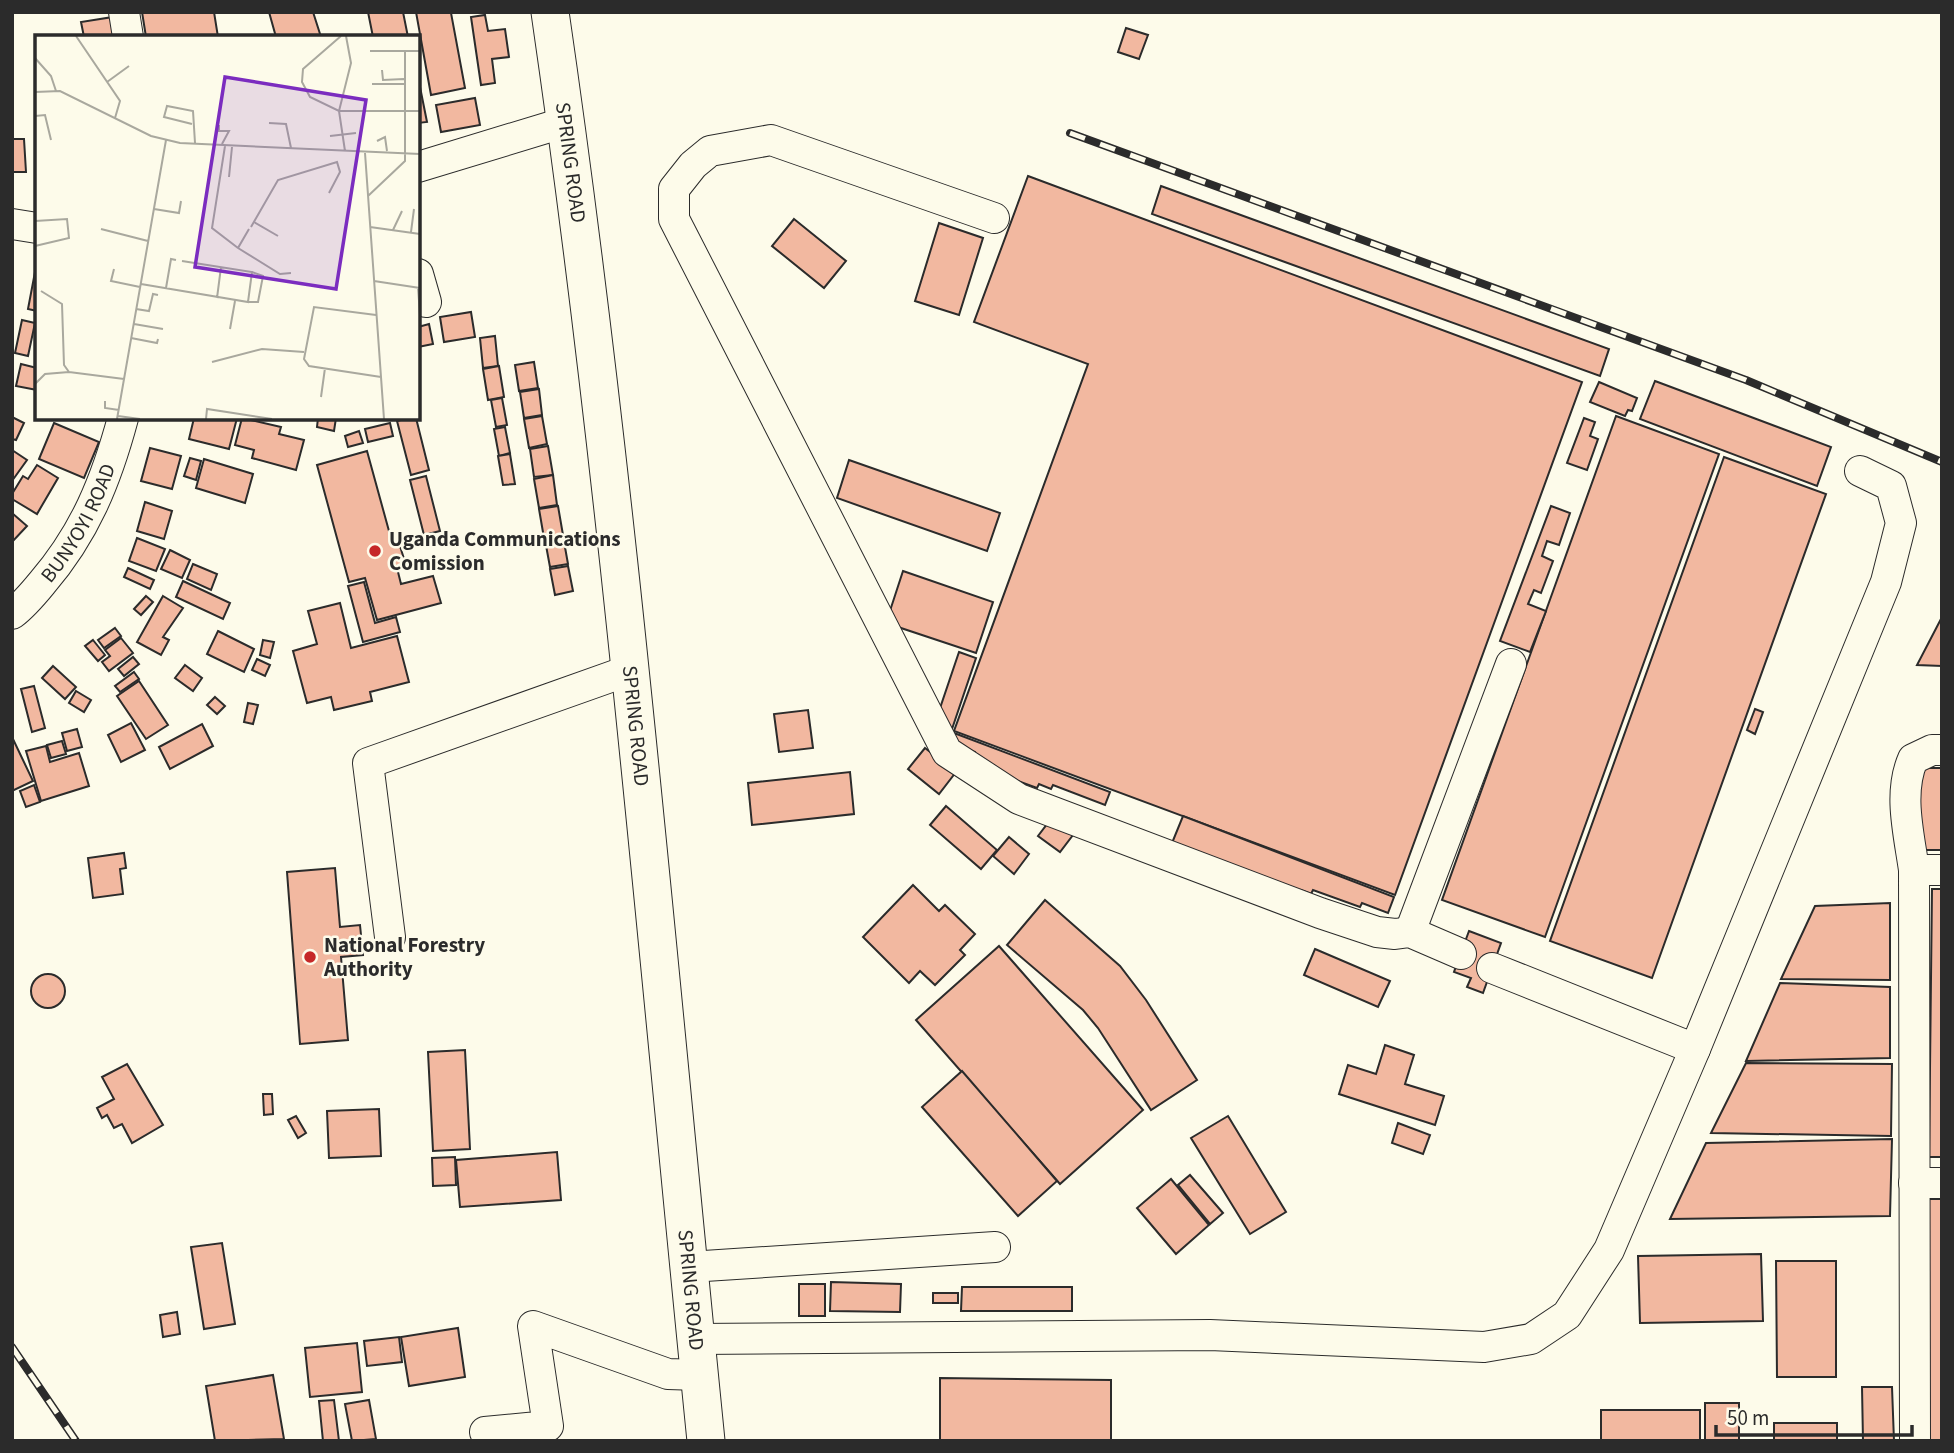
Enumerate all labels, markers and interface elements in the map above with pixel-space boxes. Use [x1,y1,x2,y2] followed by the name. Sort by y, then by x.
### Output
[35,35,420,420] inset map
[548,100,594,225] street label: SPRING ROAD
[33,459,123,589] street label: BUNYOYI ROAD
[389,524,621,578] place label: Uganda Communications Comission
[367,543,383,559] marker: Uganda Communications Comission
[615,664,657,788] street label: SPRING ROAD
[323,930,485,984] place label: National Forestry Authority
[302,949,318,965] marker: National Forestry Authority
[670,1228,712,1352] street label: SPRING ROAD
[1716,1394,1912,1438] scale bar
[1727,1403,1769,1433] text: 50 m

